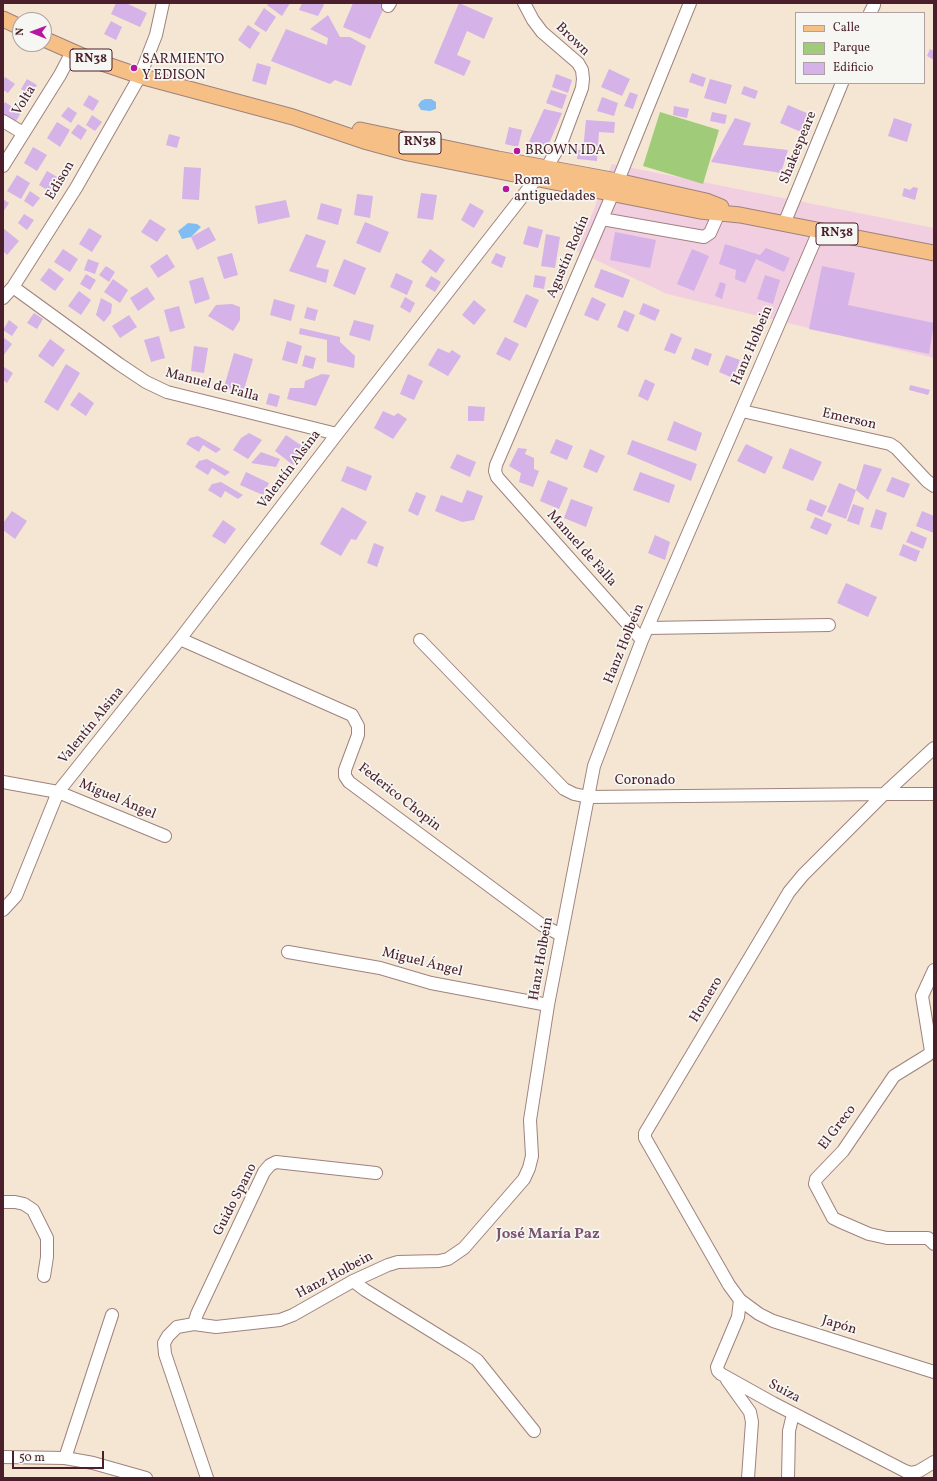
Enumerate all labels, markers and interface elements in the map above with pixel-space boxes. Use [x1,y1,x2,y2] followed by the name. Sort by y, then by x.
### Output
[12,12,52,52] north arrow
[795,12,925,84] legend
[551,20,593,60] street label: Brown
[833,20,860,36] text: Calle
[13,28,28,36] text: N
[833,40,870,56] text: Parque
[70,49,112,71] road number: RN38
[142,52,224,84] place label: SARMIENTO Y EDISON
[833,60,873,76] text: Edificio
[129,63,139,73] marker: SARMIENTO Y EDISON
[9,83,41,119] street label: Volta
[777,109,821,187] street label: Shakespeare
[399,132,441,154] road number: RN38
[525,143,605,159] place label: BROWN IDA
[512,146,522,156] marker: BROWN IDA
[43,159,79,203] street label: Edison
[514,173,596,206] place label: Roma antiguedades
[501,184,511,194] marker: Roma antiguedades
[544,213,594,301] street label: Agustín Rodín
[816,223,858,245] road number: RN38
[729,304,777,388] street label: Hanz Holbein
[163,365,261,407] street label: Manuel de Falla
[820,406,878,434] street label: Emerson
[255,427,325,513] street label: Valentín Alsina
[542,507,620,591] street label: Manuel de Falla
[601,602,649,686] street label: Hanz Holbein
[56,684,128,768] street label: Valentín Alsina
[354,760,444,836] street label: Federico Chopin
[615,773,675,789] street label: Coronado
[76,776,158,824] street label: Miguel Ángel
[526,916,558,1002] street label: Hanz Holbein
[380,945,464,981] street label: Miguel Ángel
[687,974,727,1026] street label: Homero
[816,1102,860,1154] street label: El Greco
[211,1161,261,1239] street label: Guido Spano
[496,1226,600,1244] district label: José María Paz
[294,1249,376,1303] street label: Hanz Holbein
[820,1313,858,1339] street label: Japón
[765,1377,803,1407] street label: Suiza
[14,1443,106,1469] scale bar
[19,1450,45,1466] text: 50 m

